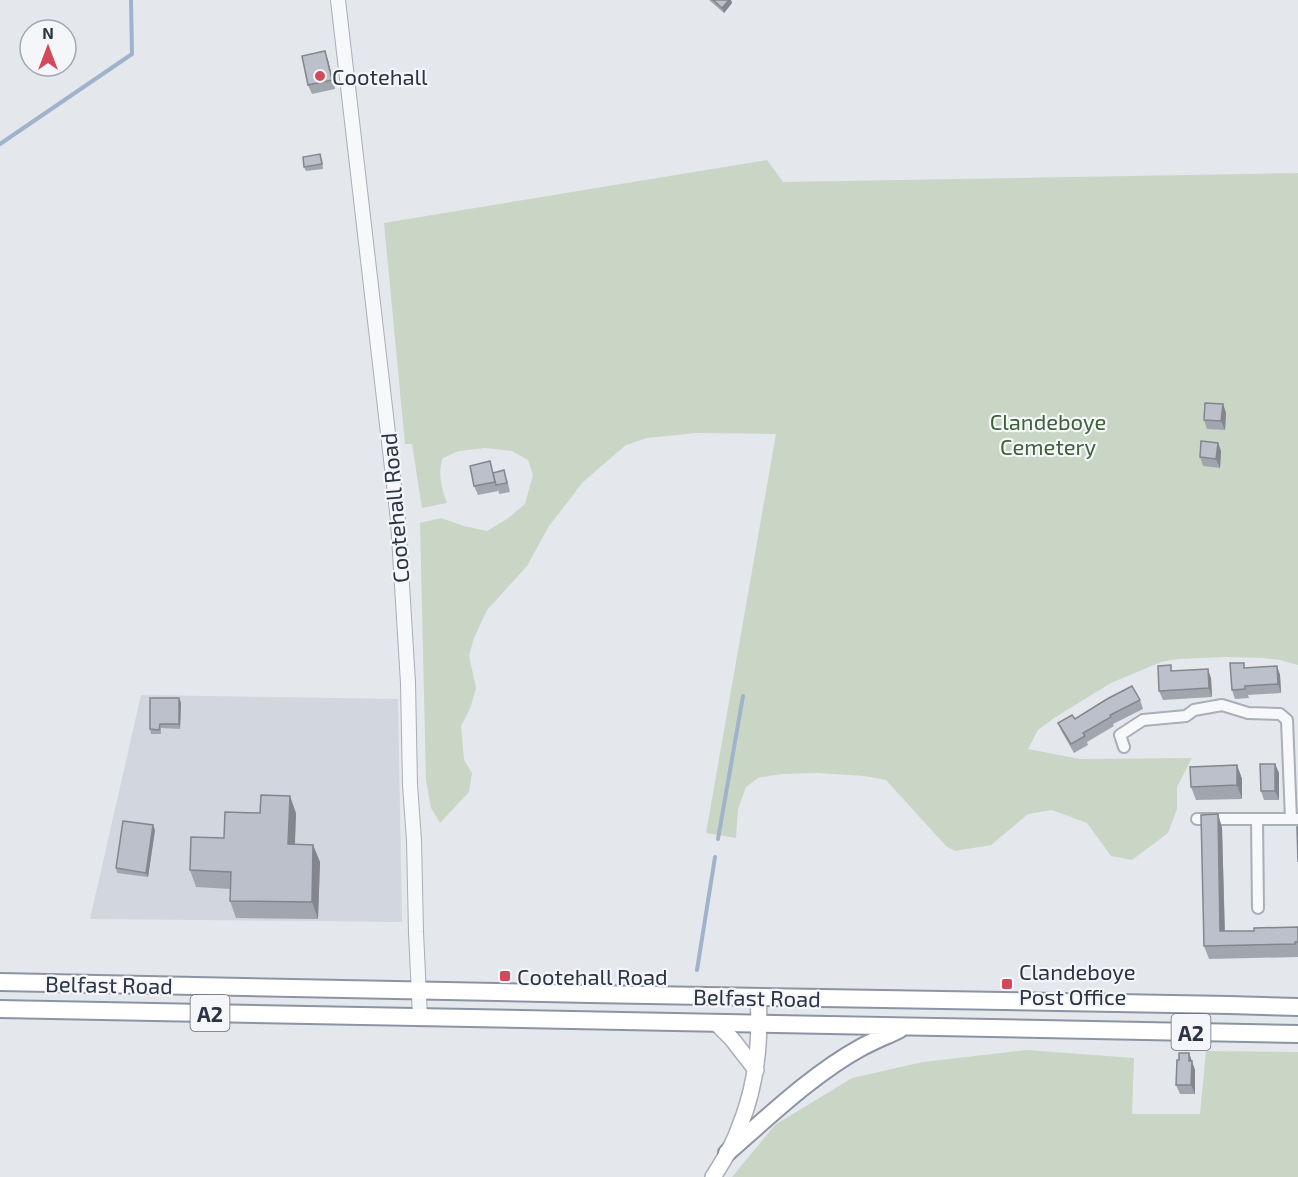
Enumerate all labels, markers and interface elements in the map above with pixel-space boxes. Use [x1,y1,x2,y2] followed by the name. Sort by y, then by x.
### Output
[18,18,78,78] north arrow
[42,23,54,42] text: N
[332,63,428,89] place label: Cootehall
[313,69,327,83] marker: Cootehall
[990,408,1106,459] park label: Clandeboye Cemetery
[374,432,414,584] street label: Cootehall Road
[1019,958,1136,1009] place label: Clandeboye Post Office
[517,963,668,989] place label: Cootehall Road
[498,969,512,983] marker: Cootehall Road
[45,970,173,998] street label: Belfast Road
[1000,977,1014,991] marker: Clandeboye Post Office
[693,983,821,1011] street label: Belfast Road
[190,995,230,1031] road number: A2
[1172,1014,1210,1050] road number: A2

